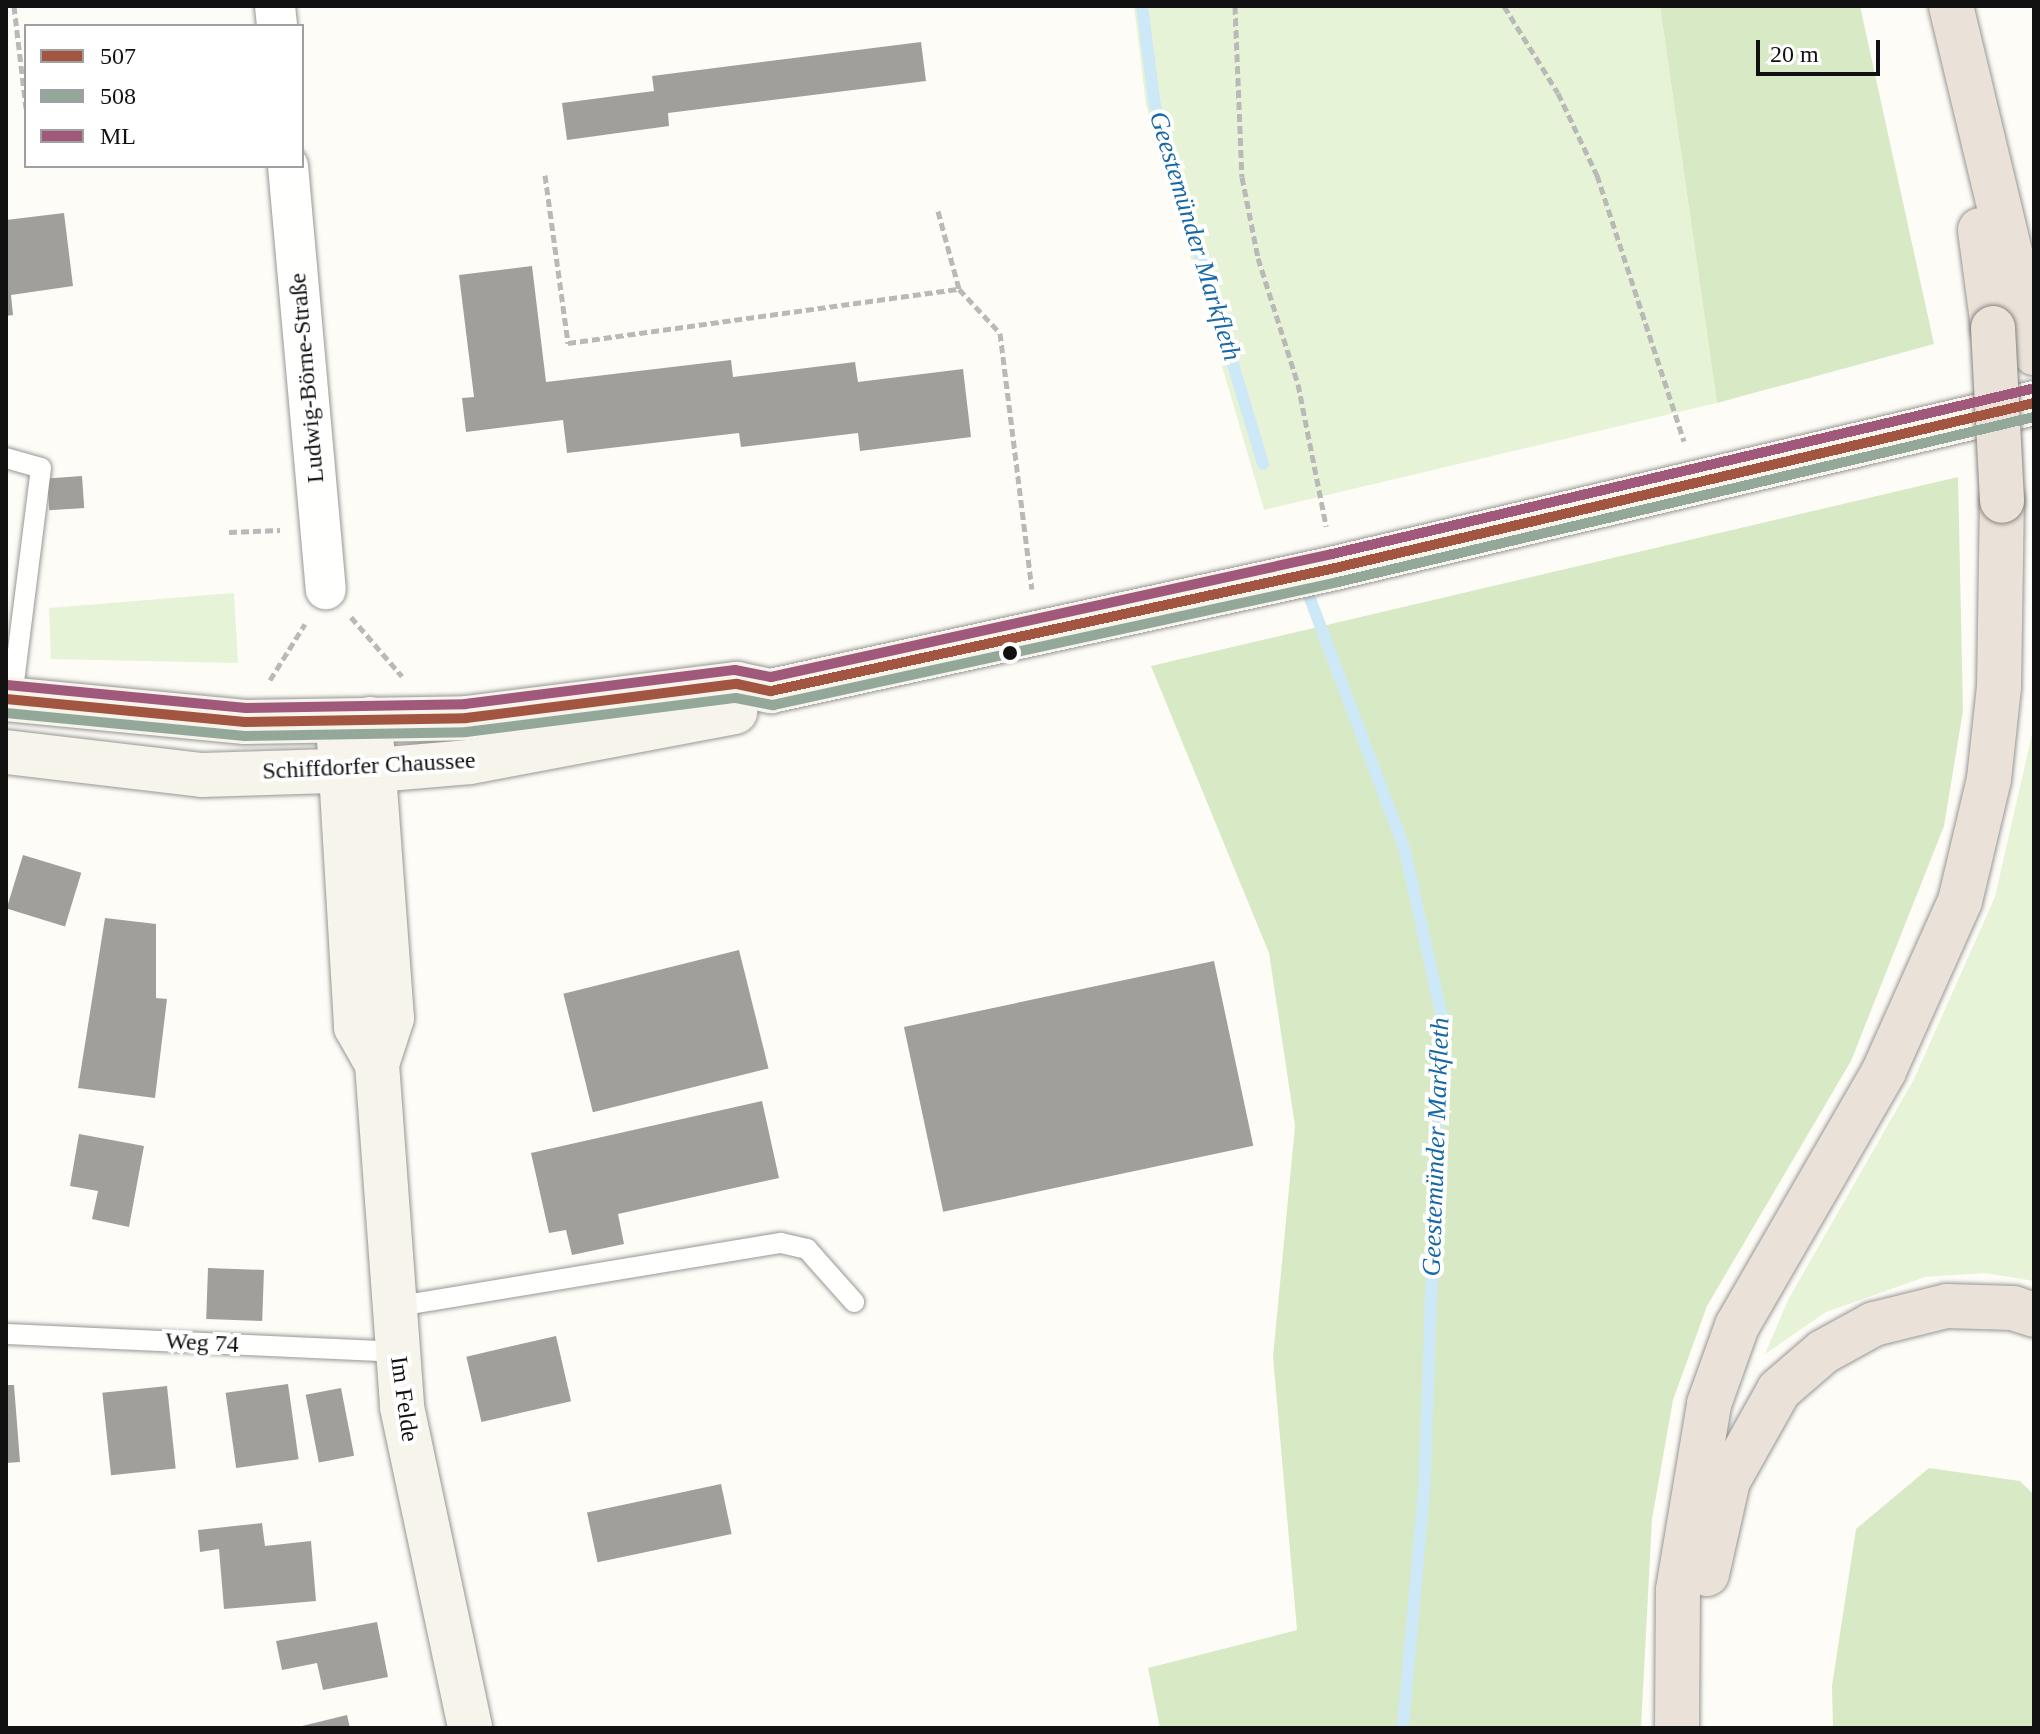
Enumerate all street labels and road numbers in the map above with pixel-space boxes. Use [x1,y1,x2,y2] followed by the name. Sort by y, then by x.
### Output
[283,272,331,484] street label: Ludwig-Börne-Straße
[262,746,476,786] street label: Schiffdorfer Chaussee
[165,1327,239,1359] street label: Weg 74
[384,1354,424,1444] street label: Im Felde

